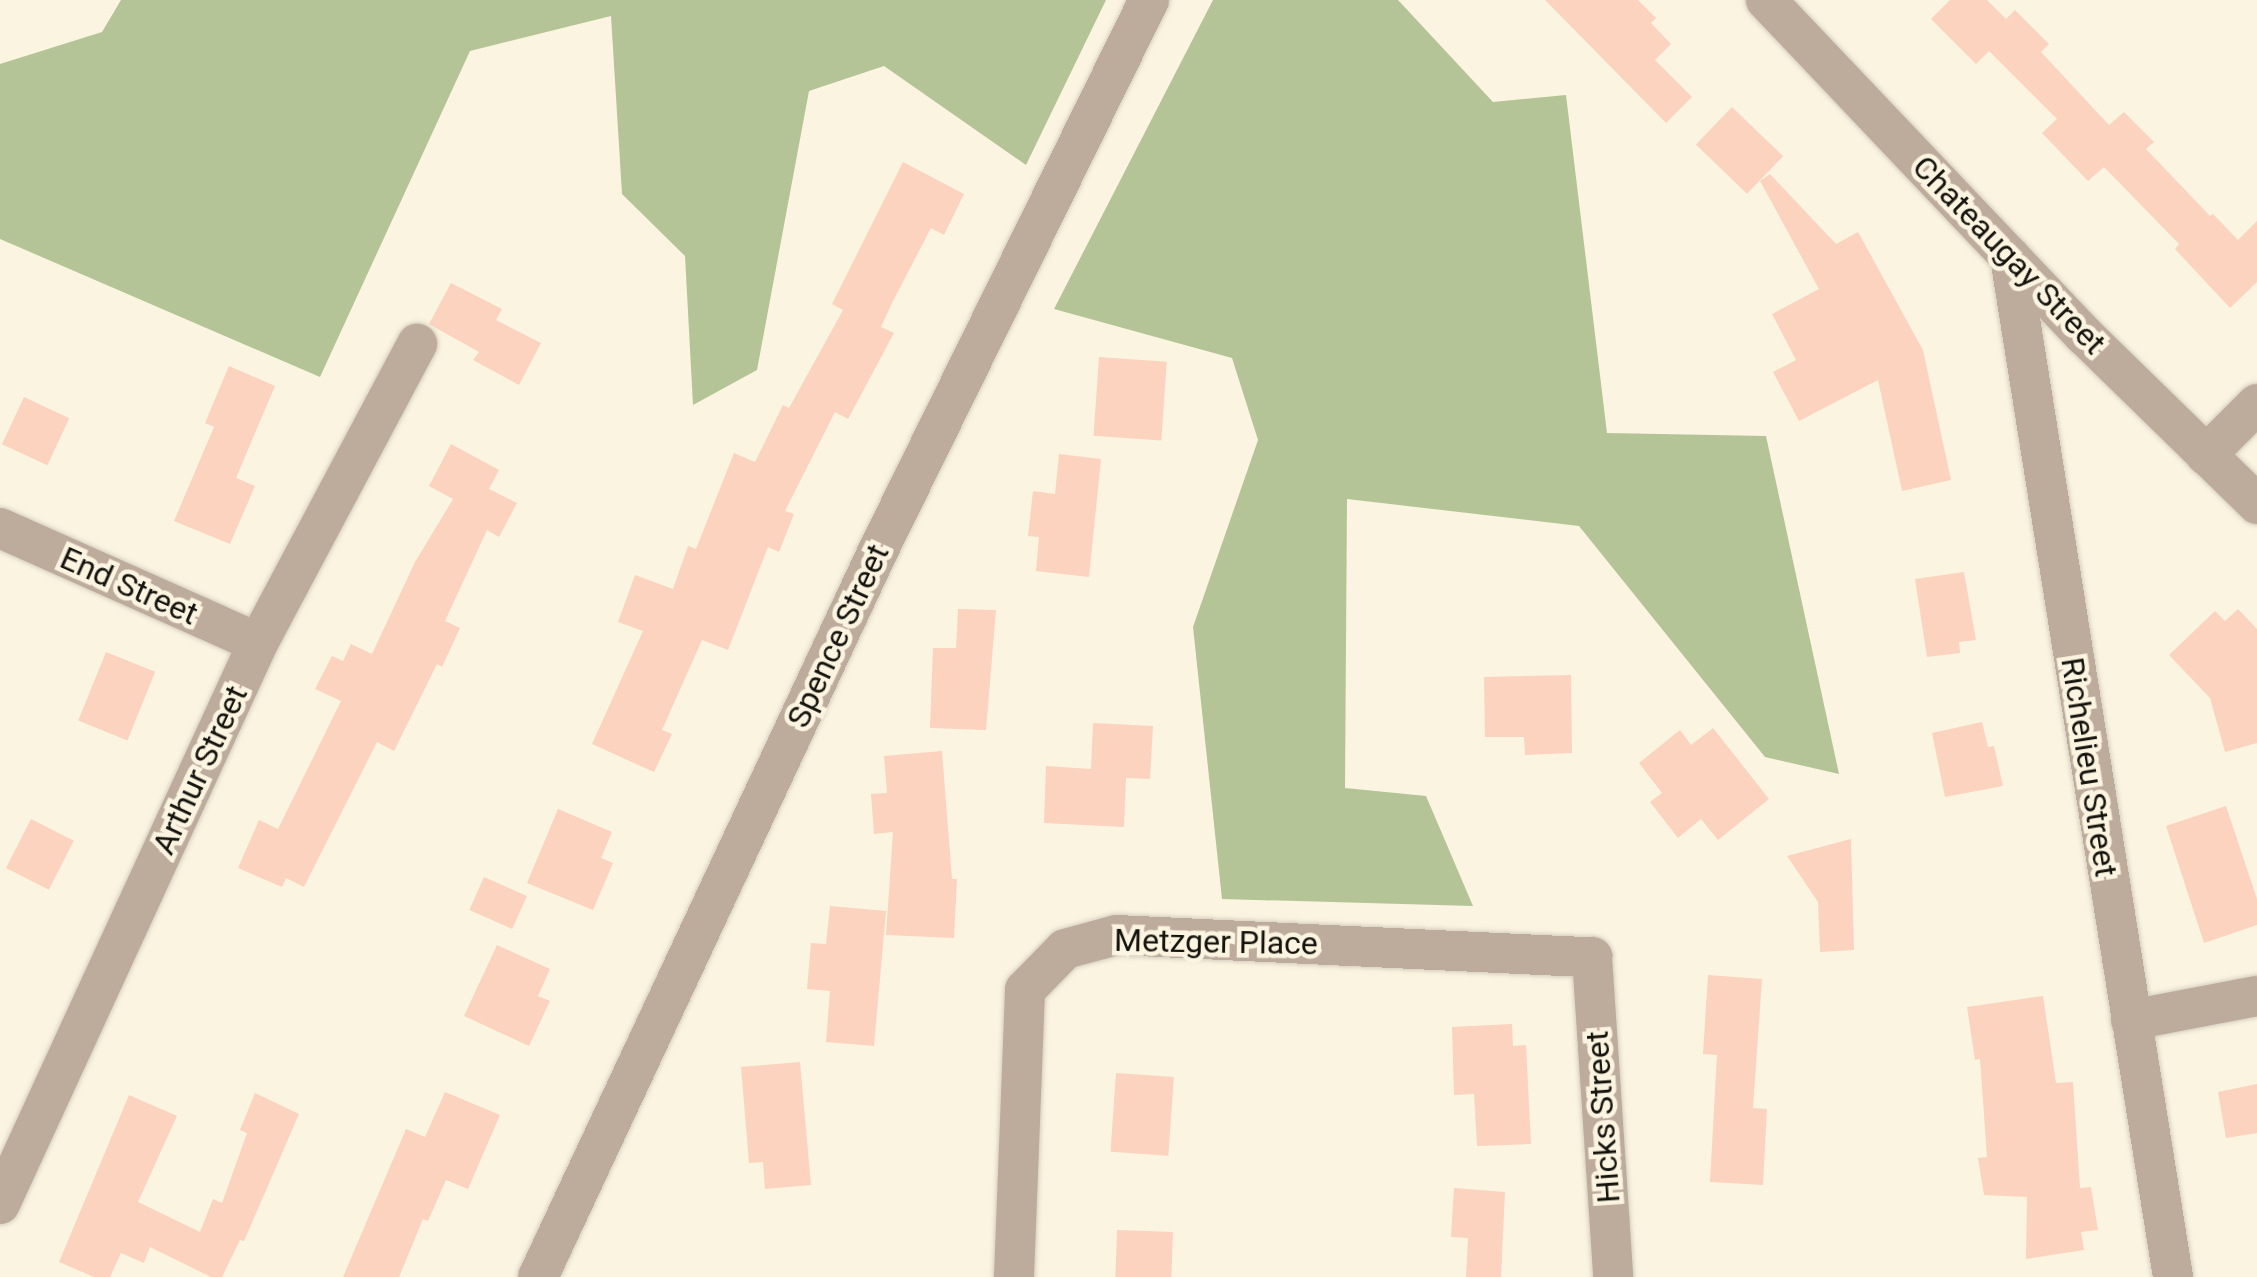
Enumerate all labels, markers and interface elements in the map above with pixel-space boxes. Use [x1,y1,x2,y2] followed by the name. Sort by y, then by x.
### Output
[1905,148,2113,362] street label: Chateaugay Street
[779,538,897,734] street label: Spence Street
[54,539,204,633] street label: End Street
[2053,655,2125,879] street label: Richelieu Street
[144,680,256,860] street label: Arthur Street
[1114,921,1318,963] street label: Metzger Place
[1578,1030,1628,1204] street label: Hicks Street

